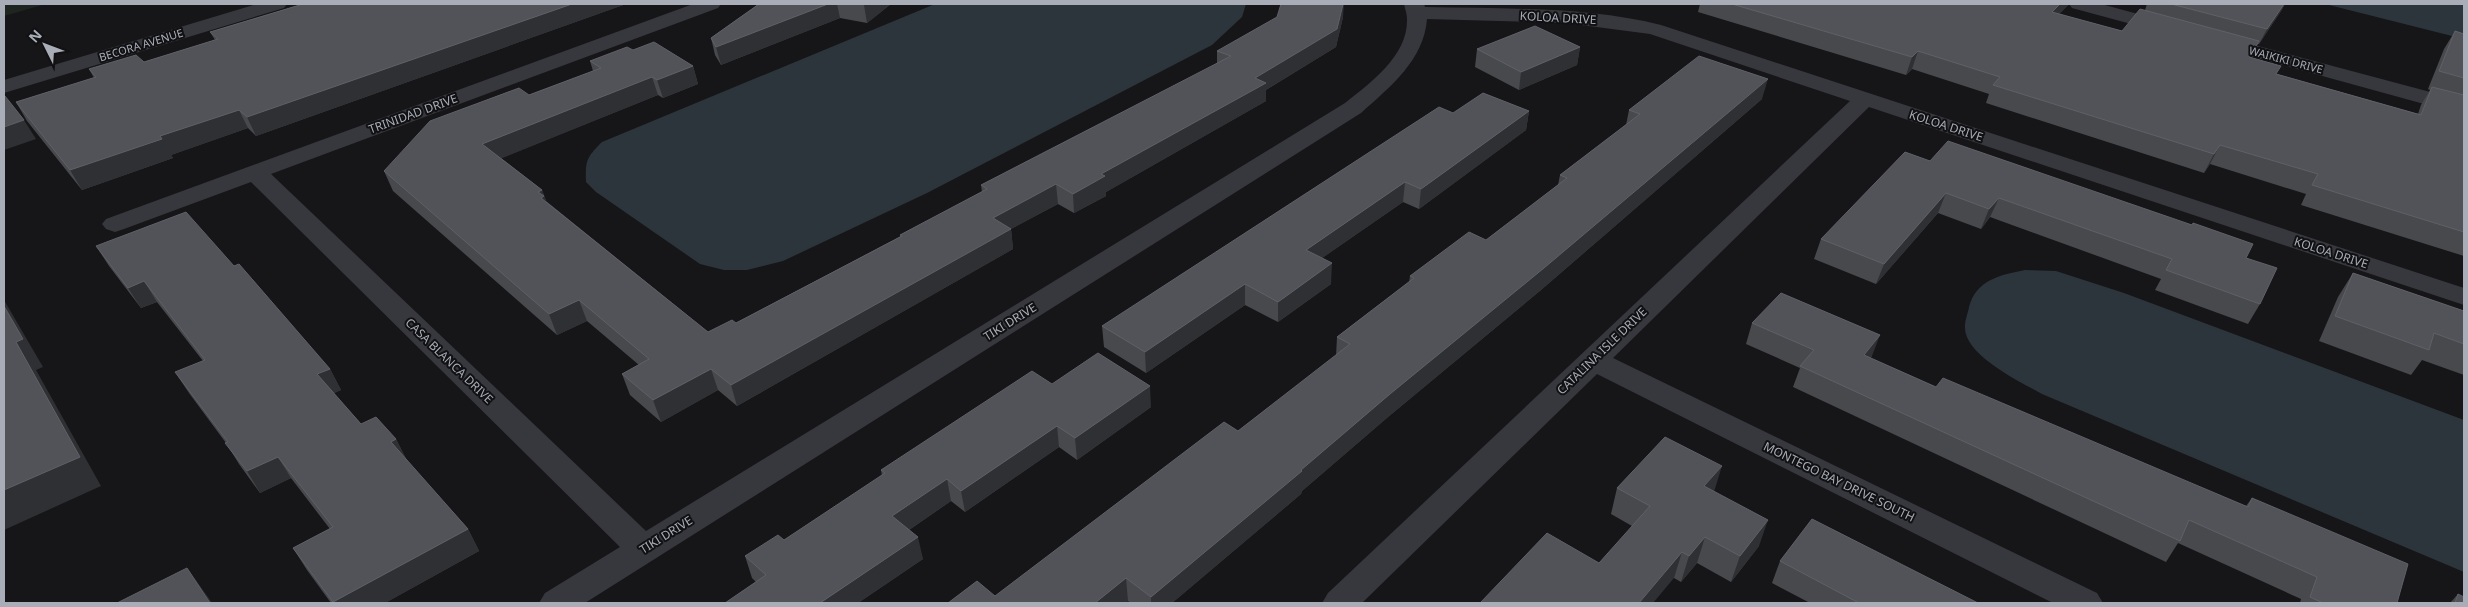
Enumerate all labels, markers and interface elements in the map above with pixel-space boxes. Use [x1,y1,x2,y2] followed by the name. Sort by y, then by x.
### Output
[1519,7,1597,28] street label: KOLOA DRIVE
[20,20,70,70] north arrow
[24,25,46,47] text: N
[97,25,185,64] street label: BECORA AVENUE
[2248,42,2325,77] street label: WAIKIKI DRIVE
[366,90,460,138] street label: TRINIDAD DRIVE
[1907,106,1985,145] street label: KOLOA DRIVE
[2292,233,2370,272] street label: KOLOA DRIVE
[980,299,1039,345] street label: TIKI DRIVE
[1553,303,1650,398] street label: CATALINA ISLE DRIVE
[402,314,497,407] street label: CASA BLANCA DRIVE
[1761,437,1918,526] street label: MONTEGO BAY DRIVE SOUTH
[636,512,695,558] street label: TIKI DRIVE

